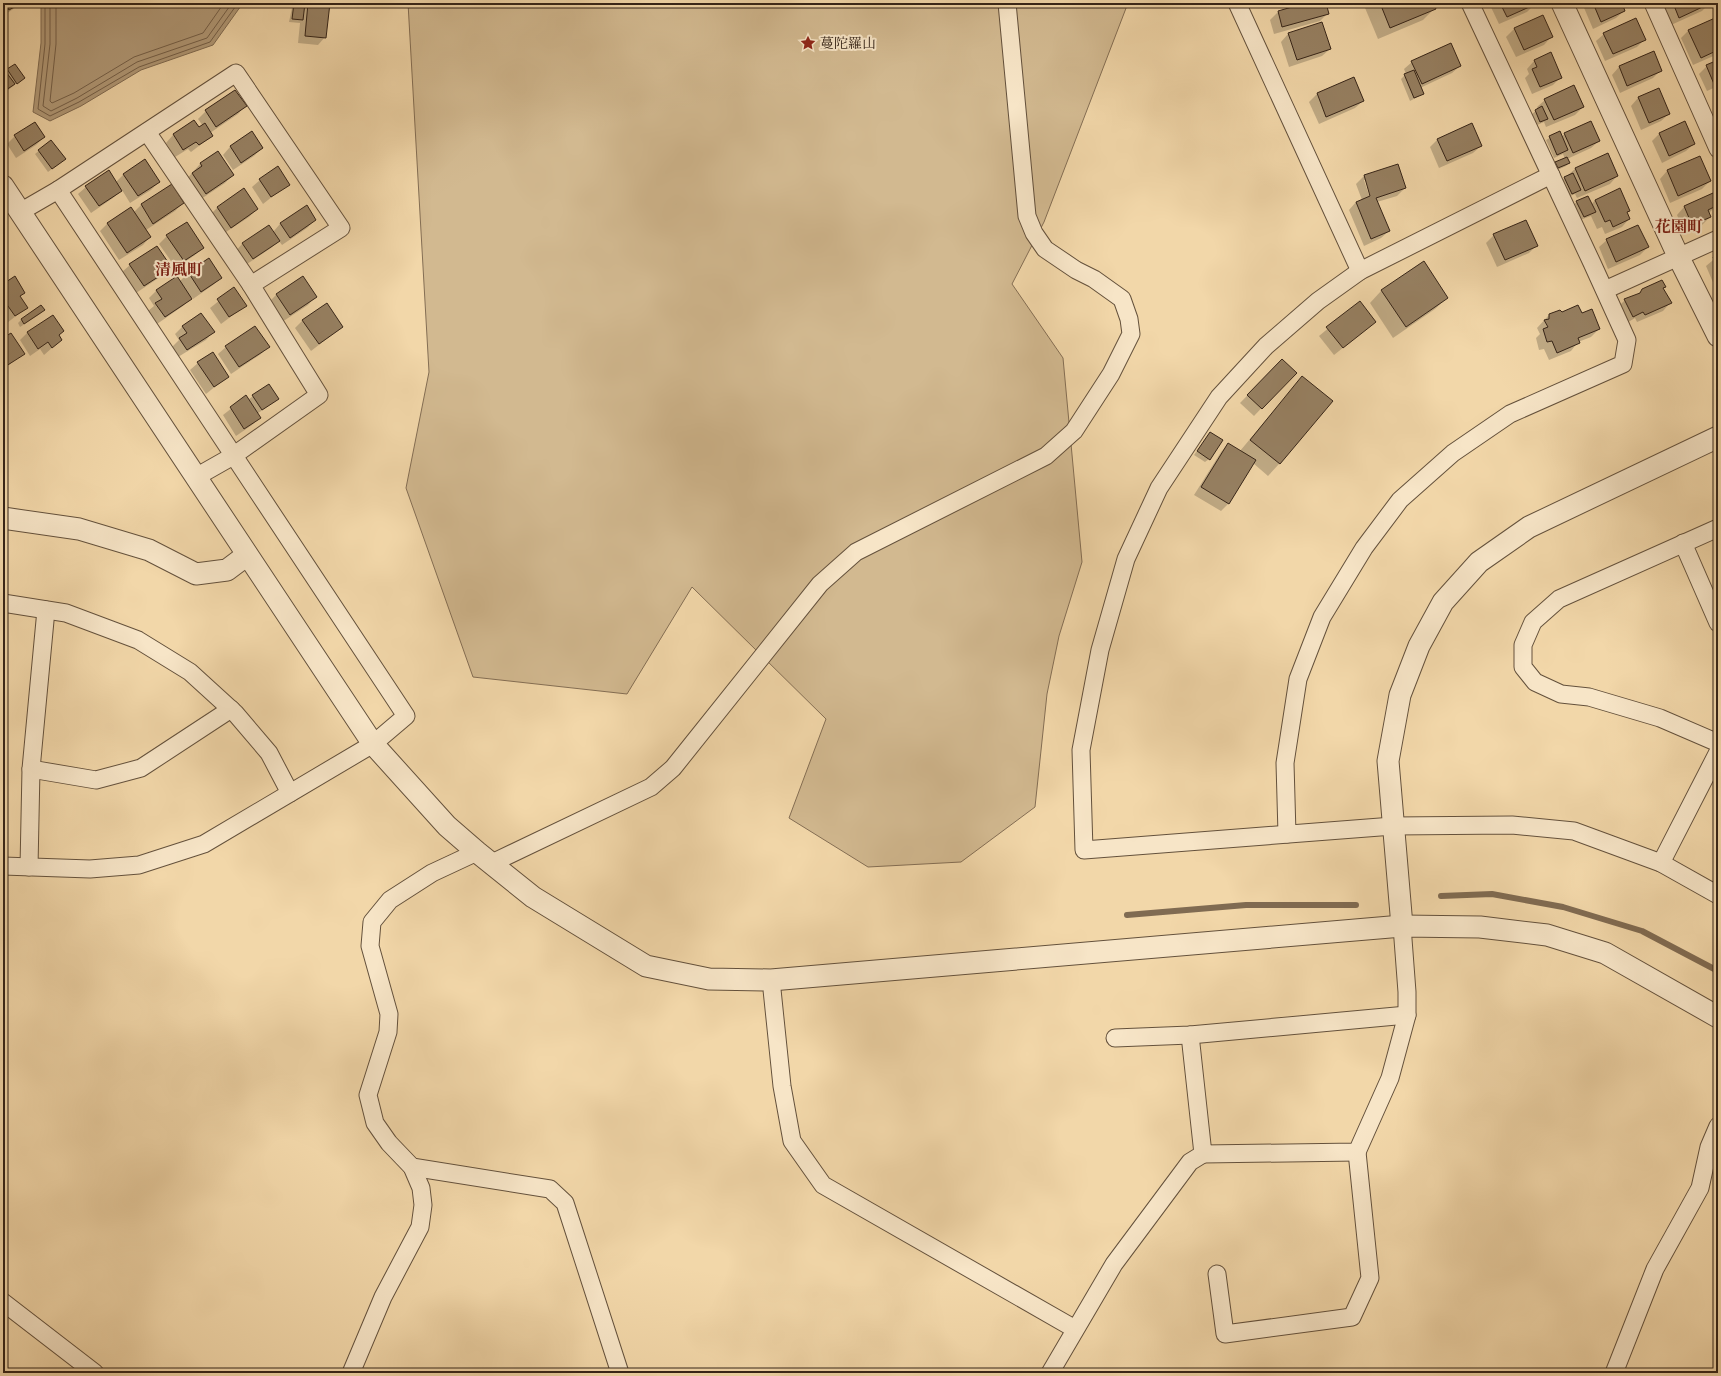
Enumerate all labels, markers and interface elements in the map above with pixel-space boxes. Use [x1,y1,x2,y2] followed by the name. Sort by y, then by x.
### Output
[799,34,817,52] place icon: 蔓陀羅山
[820,35,876,52] place label: 蔓陀羅山
[1655,217,1703,236] district label: 花園町
[155,260,203,279] district label: 清風町

